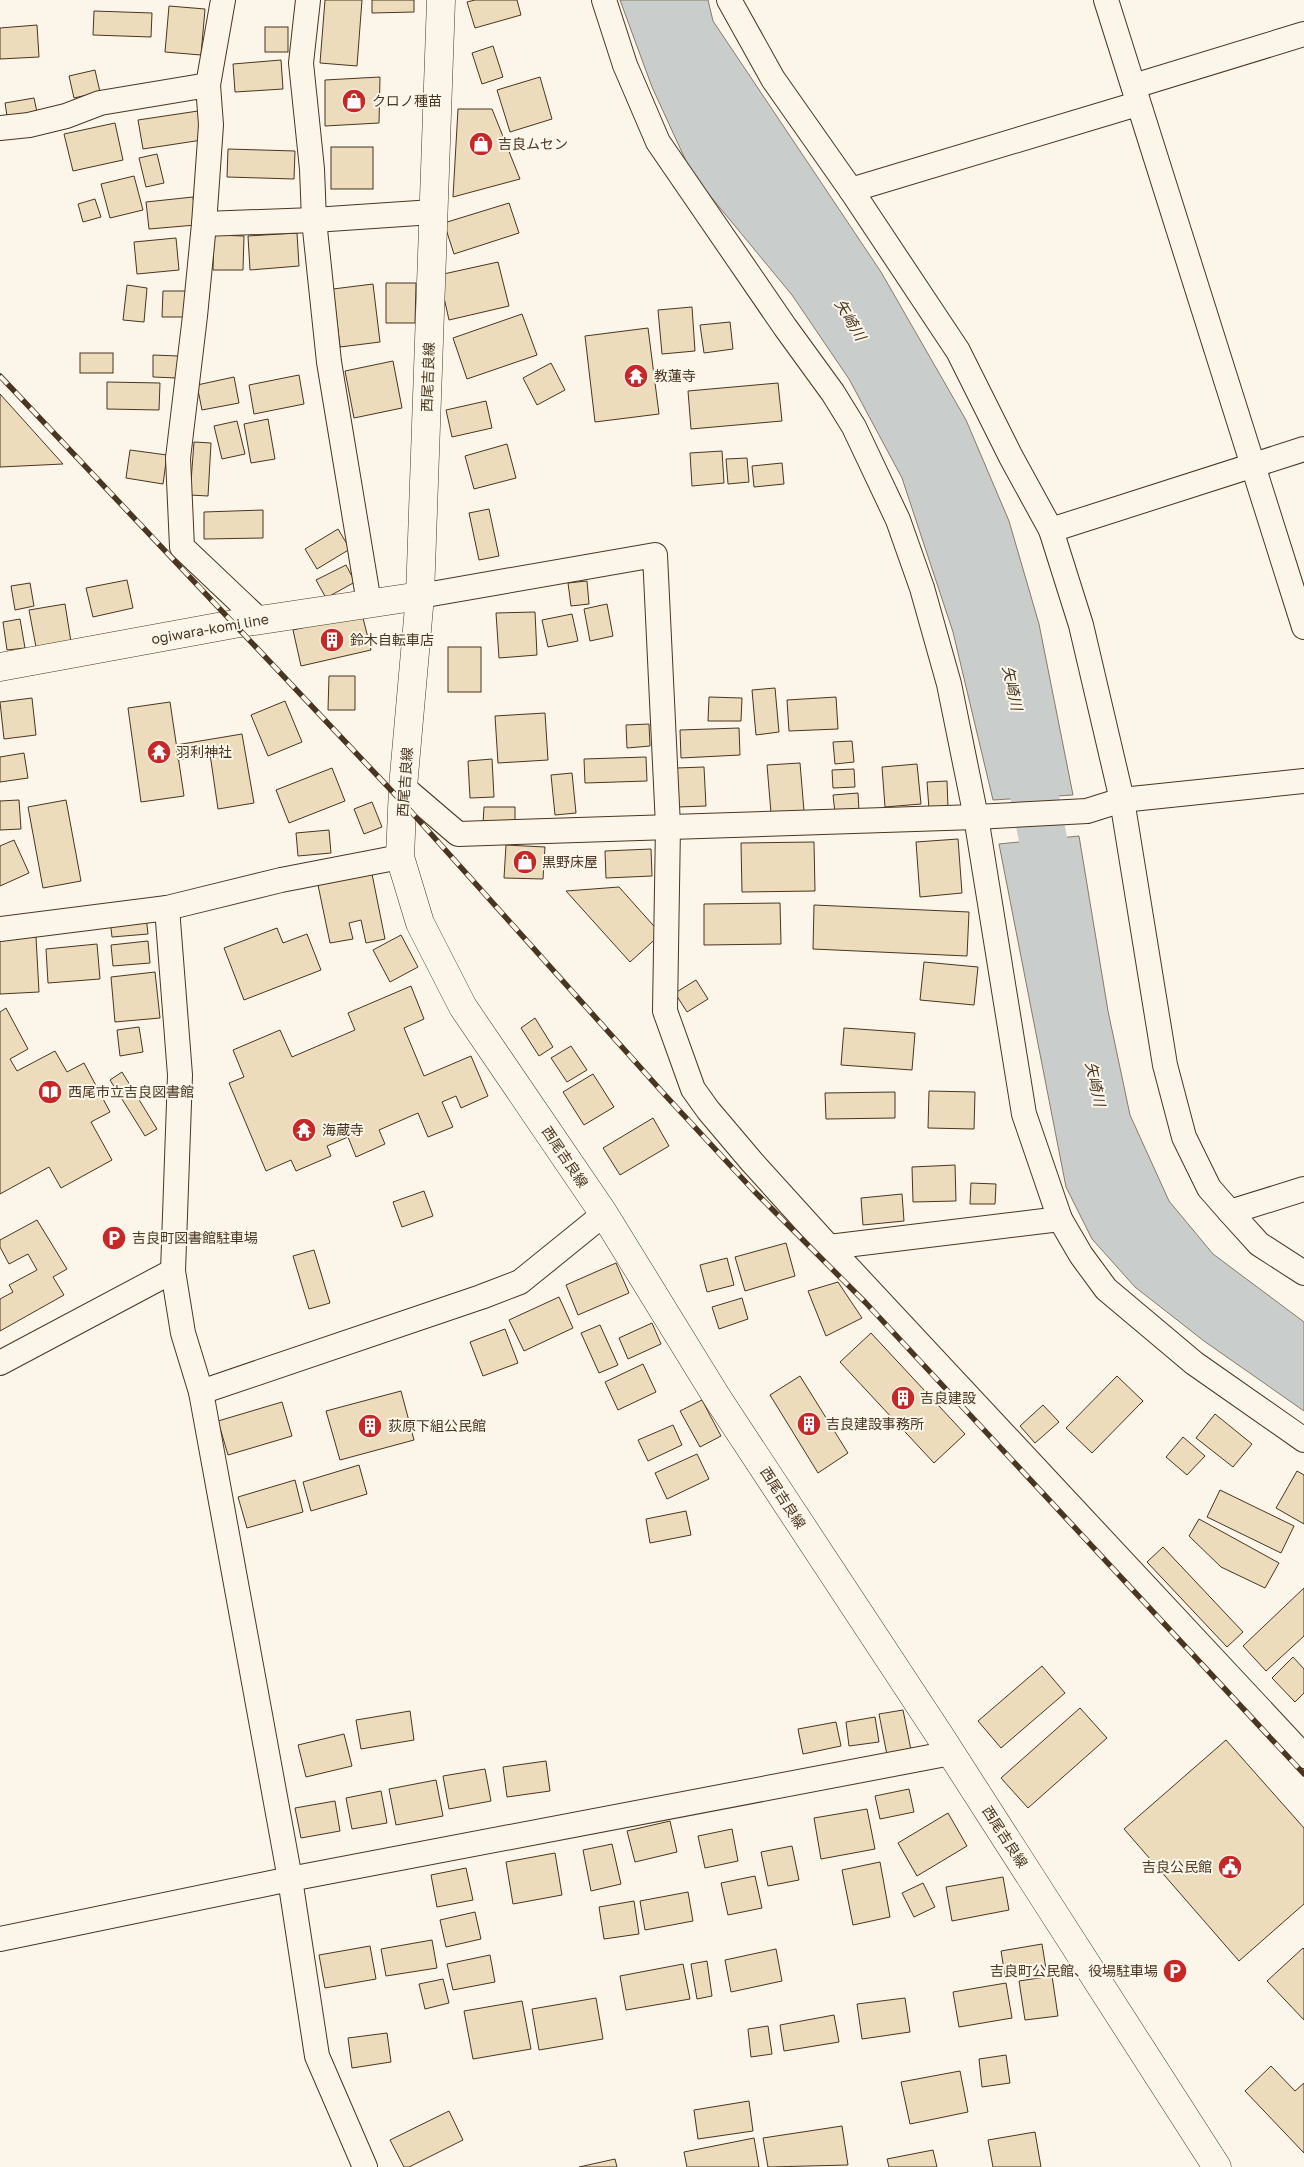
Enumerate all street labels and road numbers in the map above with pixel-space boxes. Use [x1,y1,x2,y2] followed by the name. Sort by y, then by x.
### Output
[418,342,437,412] street label: 西尾吉良線
[150,610,270,647] street label: ogiwara-komi line
[394,746,415,817] street label: 西尾吉良線
[539,1123,592,1190] street label: 西尾吉良線
[757,1464,810,1532] street label: 西尾吉良線
[979,1803,1032,1871] street label: 西尾吉良線

